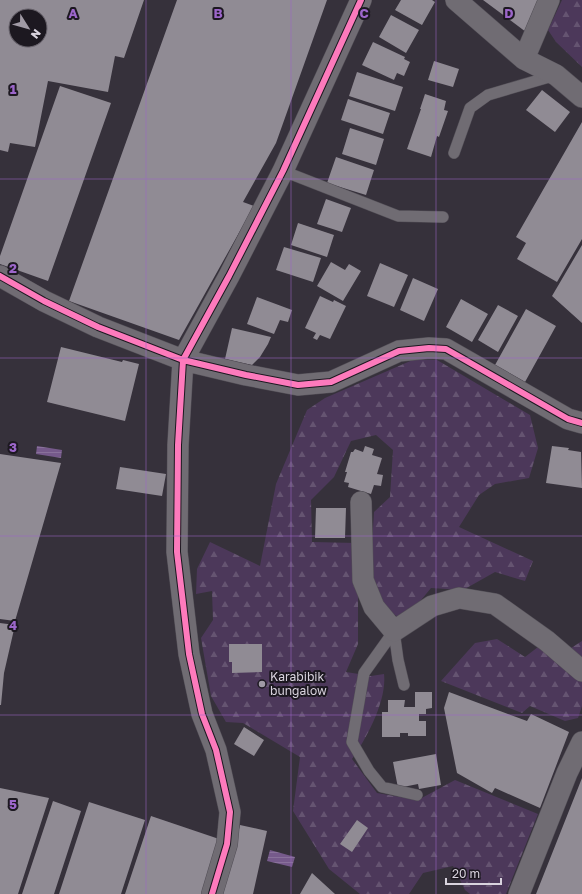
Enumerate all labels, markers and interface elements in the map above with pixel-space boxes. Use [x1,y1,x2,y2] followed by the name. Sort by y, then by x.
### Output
[68,5,78,21] text: A
[213,5,223,21] text: B
[359,5,369,21] text: C
[504,5,514,21] text: D
[8,8,48,48] north arrow
[29,27,44,42] text: N
[10,81,17,97] text: 1
[9,260,17,276] text: 2
[9,439,17,455] text: 3
[9,617,17,633] text: 4
[270,669,327,698] place label: Karabibik bungalow
[257,679,267,689] marker: Karabibik bungalow
[9,796,17,812] text: 5
[446,860,501,886] scale bar
[452,866,480,881] text: 20 m

